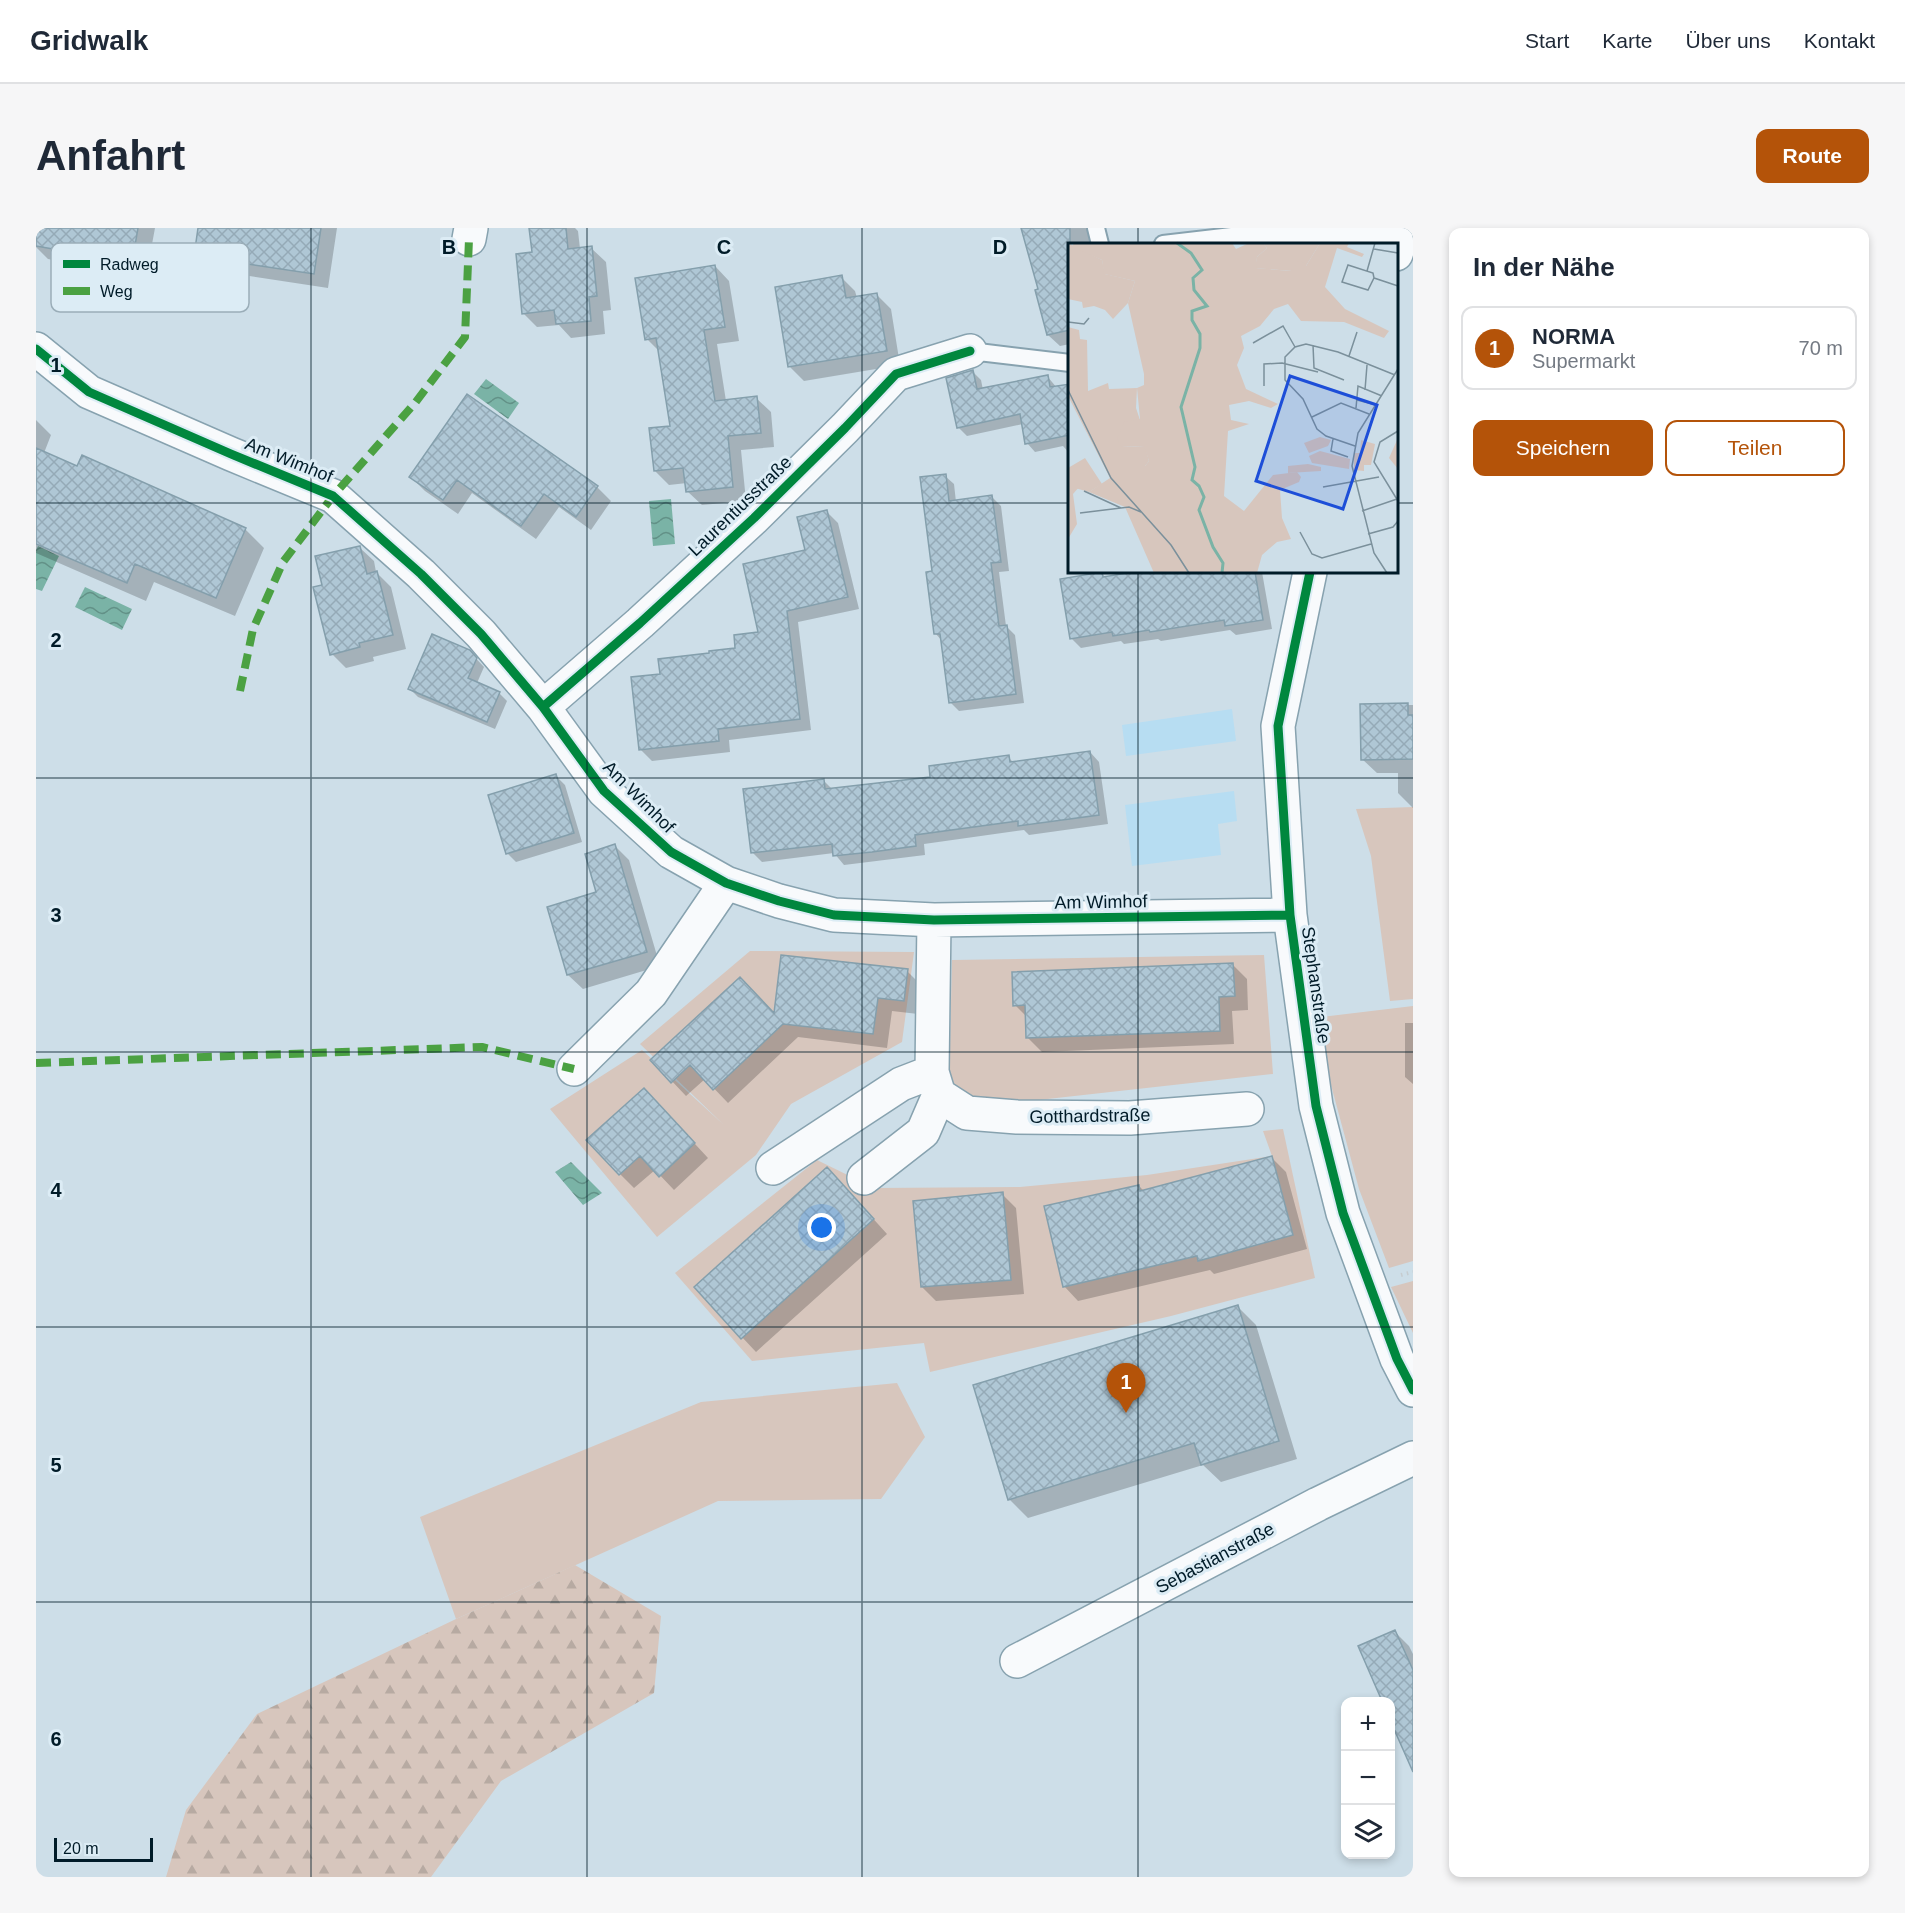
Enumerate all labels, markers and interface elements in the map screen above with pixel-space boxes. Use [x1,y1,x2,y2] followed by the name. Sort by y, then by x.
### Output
[30,25,148,56] text: Gridwalk
[1525,29,1569,52] text: Start
[1602,29,1653,52] text: Karte
[1686,29,1771,52] text: Über uns
[1804,29,1875,52] text: Kontakt
[1756,129,1869,183] button: Route
[36,132,185,179] text: Anfahrt
[442,236,456,258] text: B
[717,236,731,258] text: C
[993,236,1007,258] text: D
[51,243,249,312] legend
[1068,243,1398,573] inset map
[1473,252,1615,282] text: In der Nähe
[100,256,159,273] text: Radweg
[100,283,133,300] text: Weg
[1532,324,1615,349] text: NORMA
[1489,337,1500,359] text: 1
[1799,337,1843,359] text: 70 m
[1532,350,1635,372] text: Supermarkt
[50,354,62,376] text: 1
[1473,420,1653,476] button: Speichern
[1665,420,1845,476] button: Teilen
[242,433,337,487] street label: Am Wimhof
[684,452,796,560] street label: Laurentiusstraße
[50,629,62,651] text: 2
[599,757,680,838] street label: Am Wimhof
[1054,891,1149,913] street label: Am Wimhof
[50,904,62,926] text: 3
[1298,925,1334,1045] street label: Stephanstraße
[1029,1105,1151,1127] street label: Gotthardstraße
[50,1179,62,1201] text: 4
[807,1213,836,1242] your location
[1106,1364,1146,1413] pin: 1
[50,1454,62,1476] text: 5
[1152,1518,1278,1598] street label: Sebastianstraße
[1341,1697,1395,1859] map controls
[1341,1697,1395,1751] button: +
[50,1728,62,1750] text: 6
[1341,1751,1395,1805] button: −
[1341,1805,1395,1859] button: layers
[54,1835,153,1862] scale bar
[63,1840,99,1857] text: 20 m

